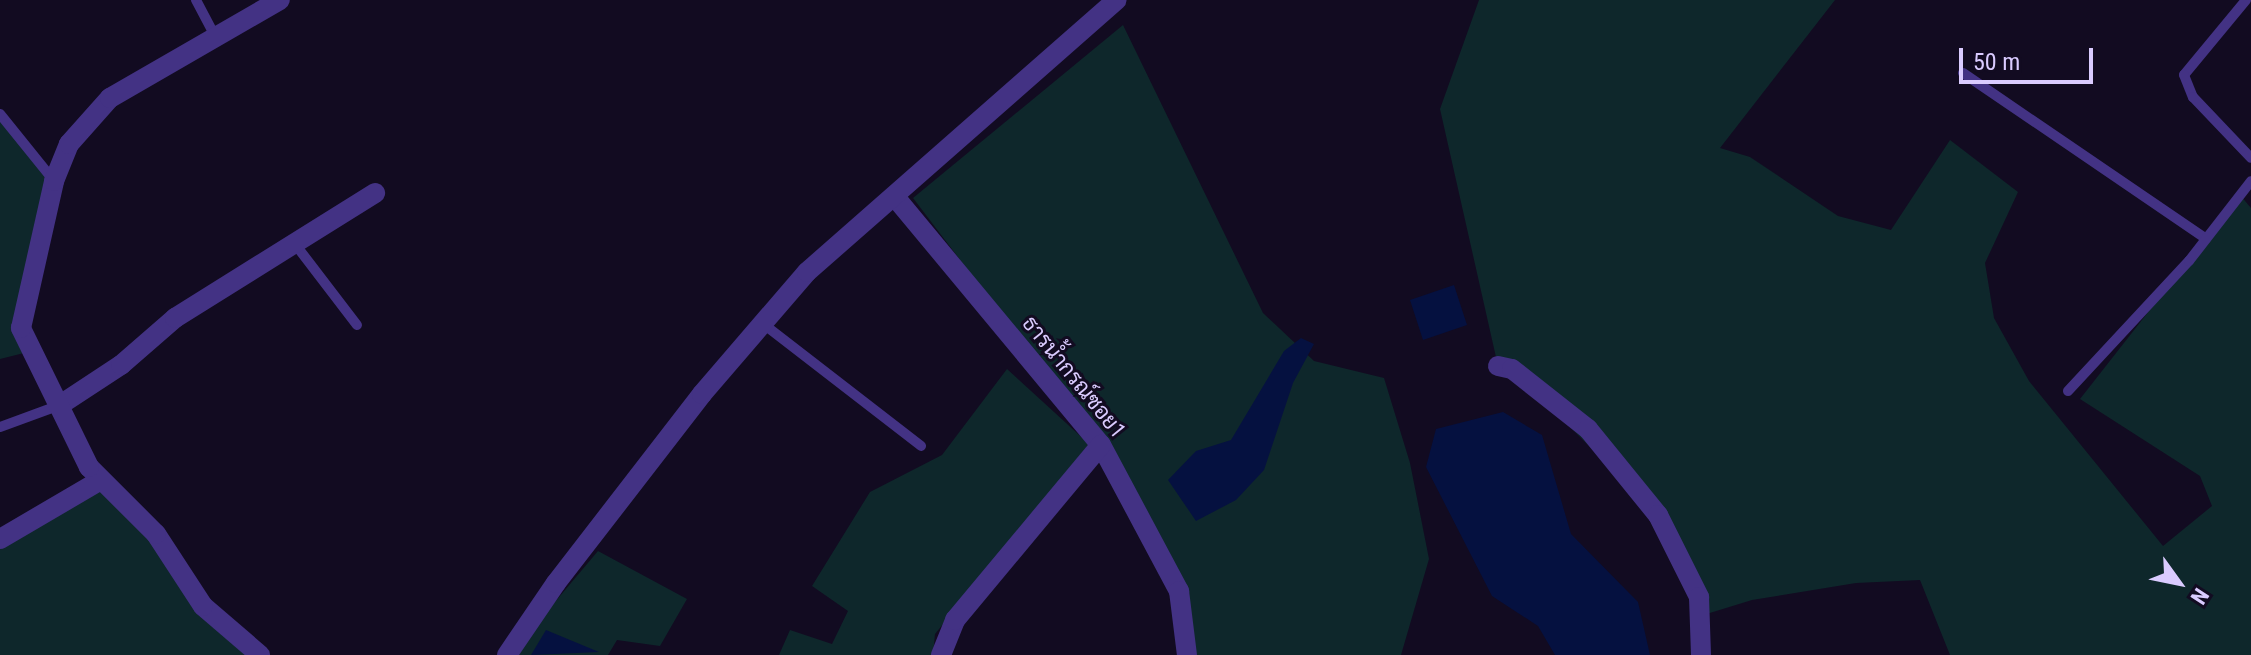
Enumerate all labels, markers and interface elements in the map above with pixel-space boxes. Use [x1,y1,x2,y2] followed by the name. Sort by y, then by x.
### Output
[1963,32,2097,82] scale bar
[1973,48,2020,76] text: 50 m
[1017,311,1131,443] street label: ธารน้ำกรณ์ซอย1
[2139,543,2219,623] north arrow
[2185,584,2214,609] text: N

